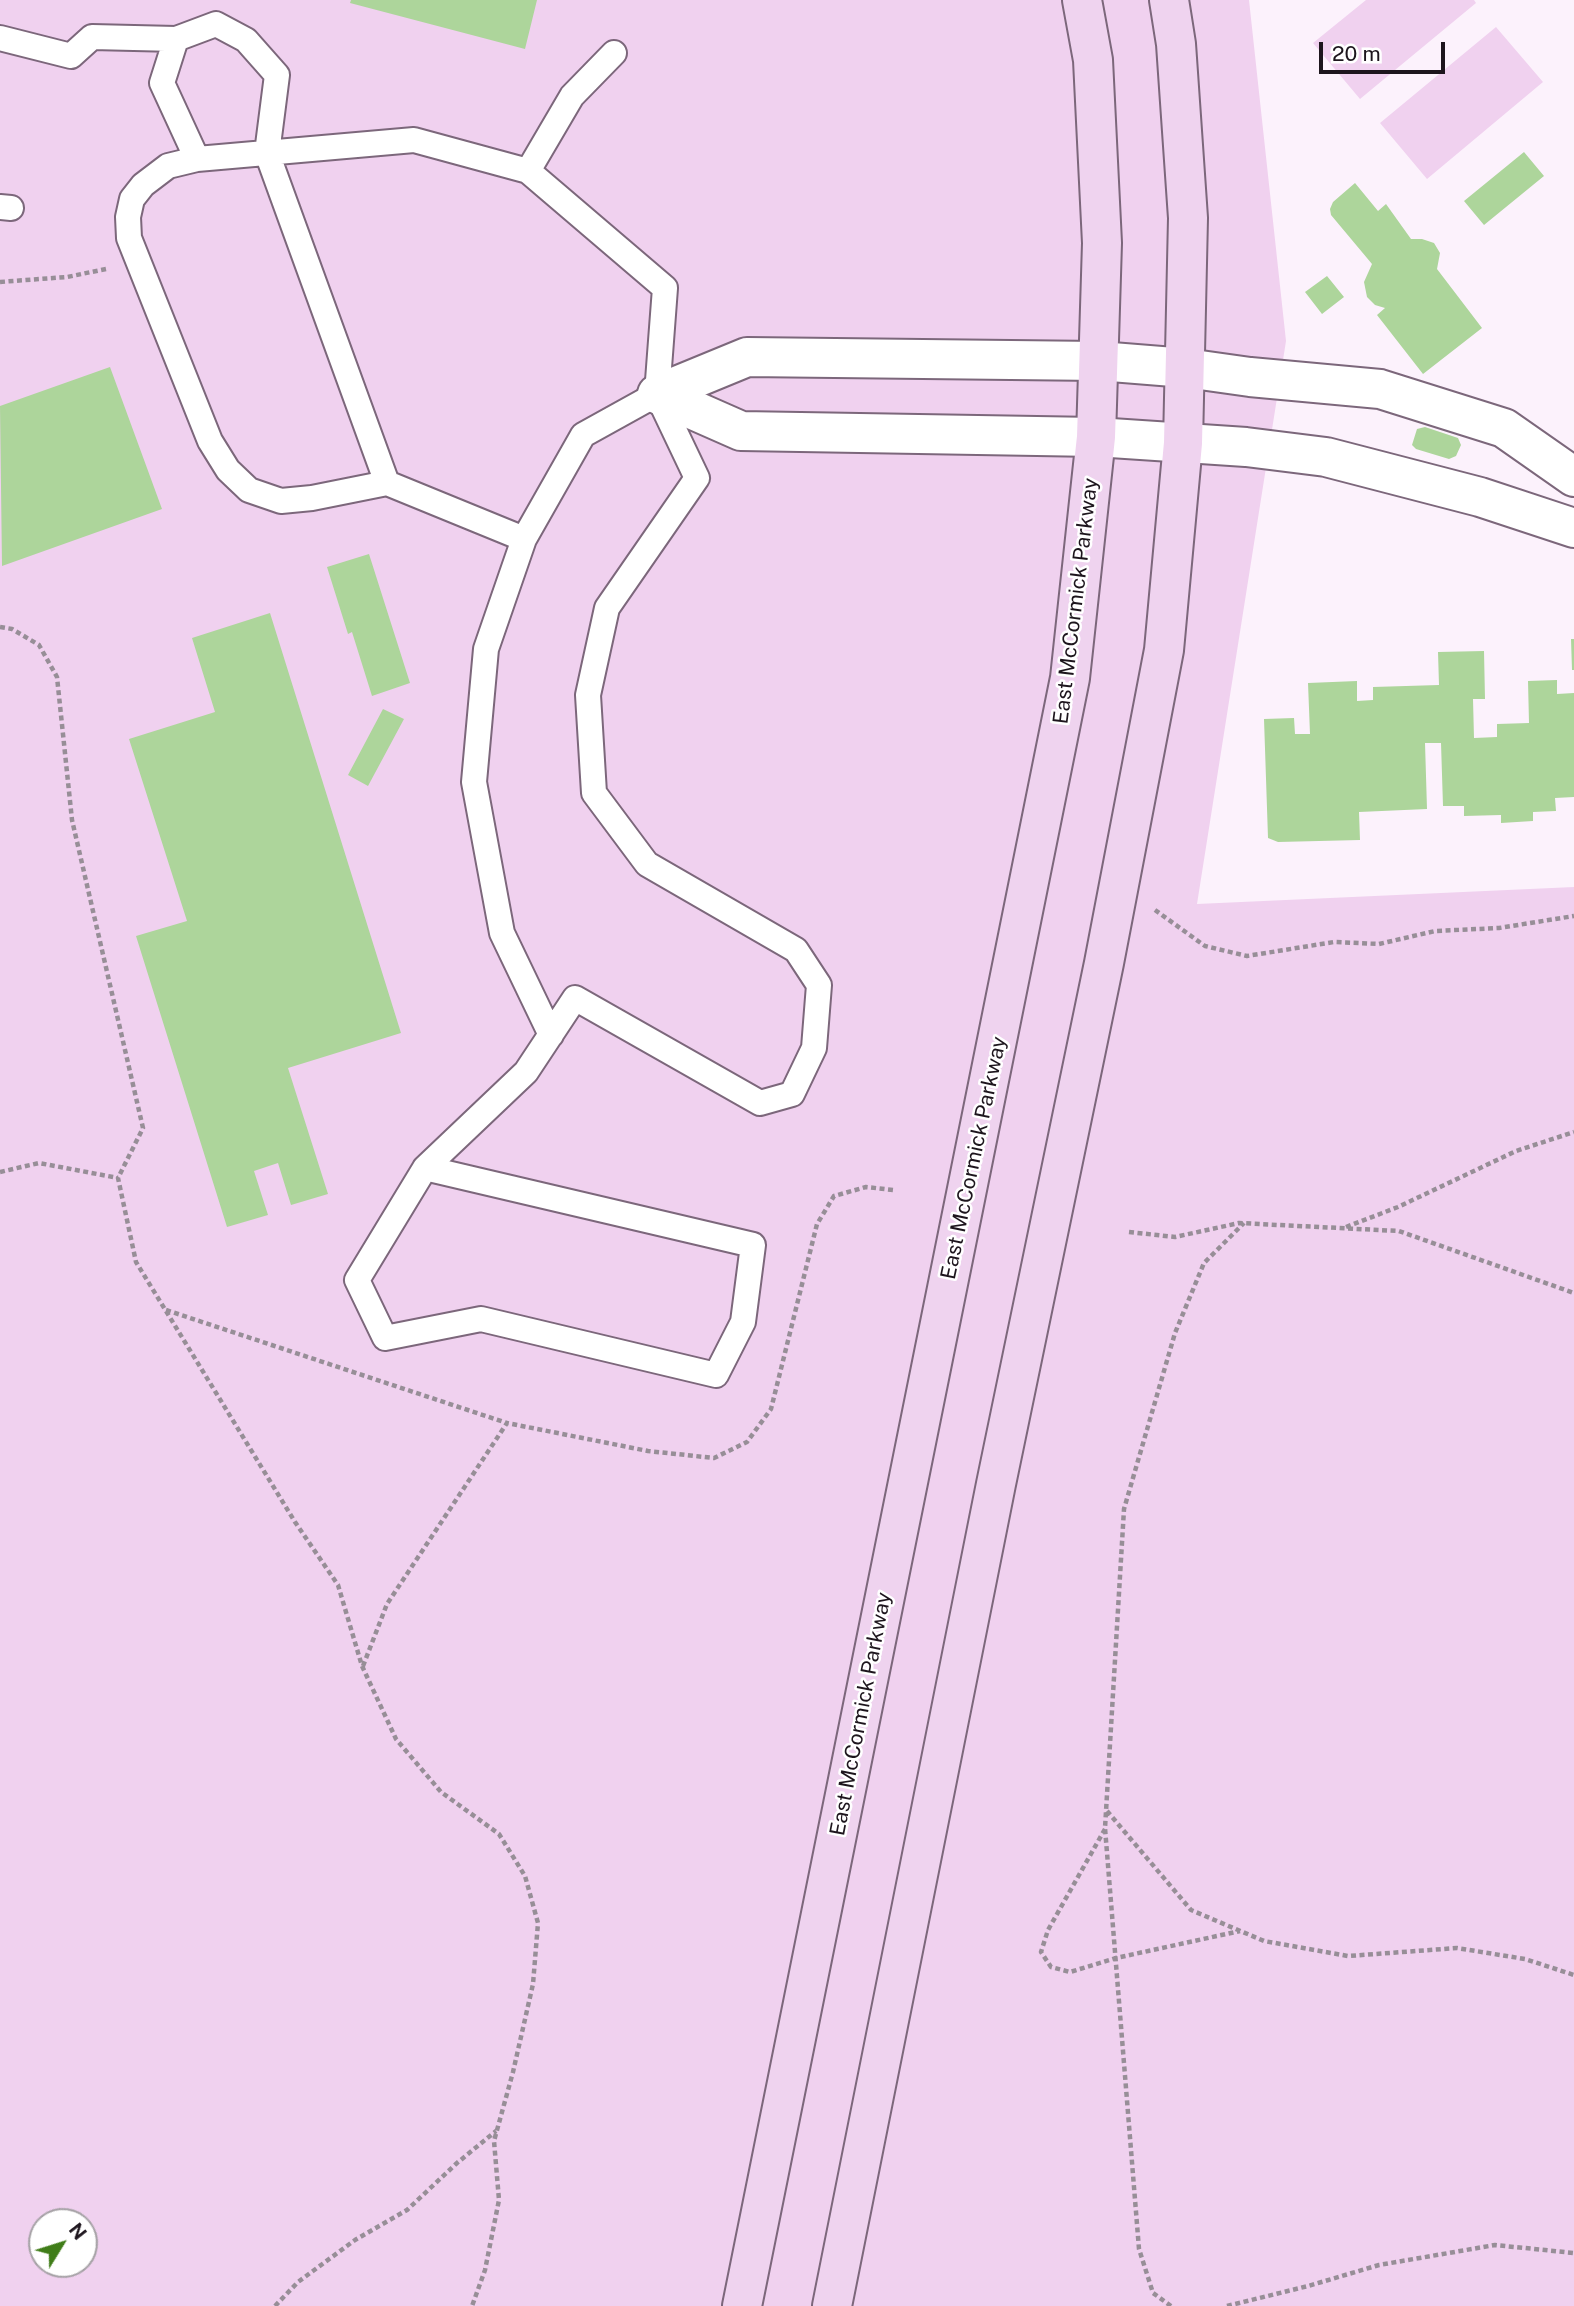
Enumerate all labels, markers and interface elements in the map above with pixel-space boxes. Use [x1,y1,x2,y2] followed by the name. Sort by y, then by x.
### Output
[1322,28,1448,72] scale bar
[1332,41,1381,66] text: 20 m
[1048,477,1104,725] street label: East McCormick Parkway
[936,1034,1012,1282] street label: East McCormick Parkway
[825,1590,897,1838] street label: East McCormick Parkway
[28,2208,98,2278] north arrow
[65,2219,91,2244] text: N

